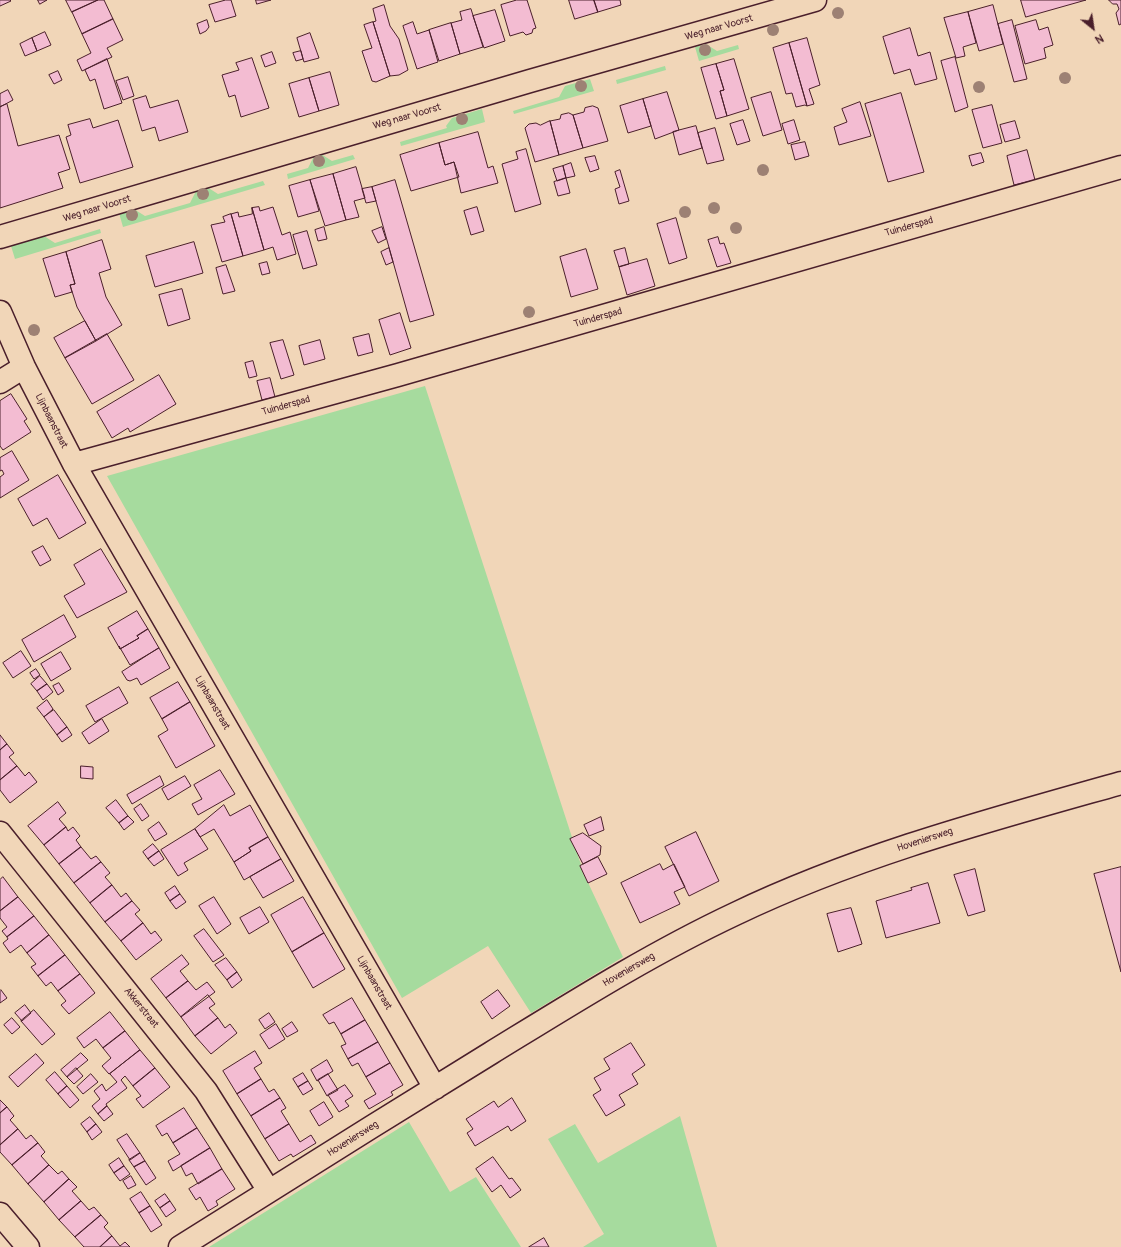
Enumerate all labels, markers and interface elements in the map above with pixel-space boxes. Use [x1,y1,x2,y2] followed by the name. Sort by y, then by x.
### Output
[1073,8,1113,48] north arrow
[684,13,754,43] street label: Weg naar Voorst
[1093,31,1106,46] text: N
[372,102,442,132] street label: Weg naar Voorst
[62,193,132,225] street label: Weg naar Voorst
[883,214,935,240] street label: Tuinderspad
[572,305,624,331] street label: Tuinderspad
[32,392,70,450] street label: Lijnbaanstraat
[260,393,312,419] street label: Tuinderspad
[192,674,232,732] street label: Lijnbaanstraat
[896,825,954,855] street label: Hoveniersweg
[601,950,657,990] street label: Hoveniersweg
[354,954,394,1012] street label: Lijnbaanstraat
[121,985,161,1031] street label: Akkerstraat
[325,1119,381,1159] street label: Hoveniersweg

